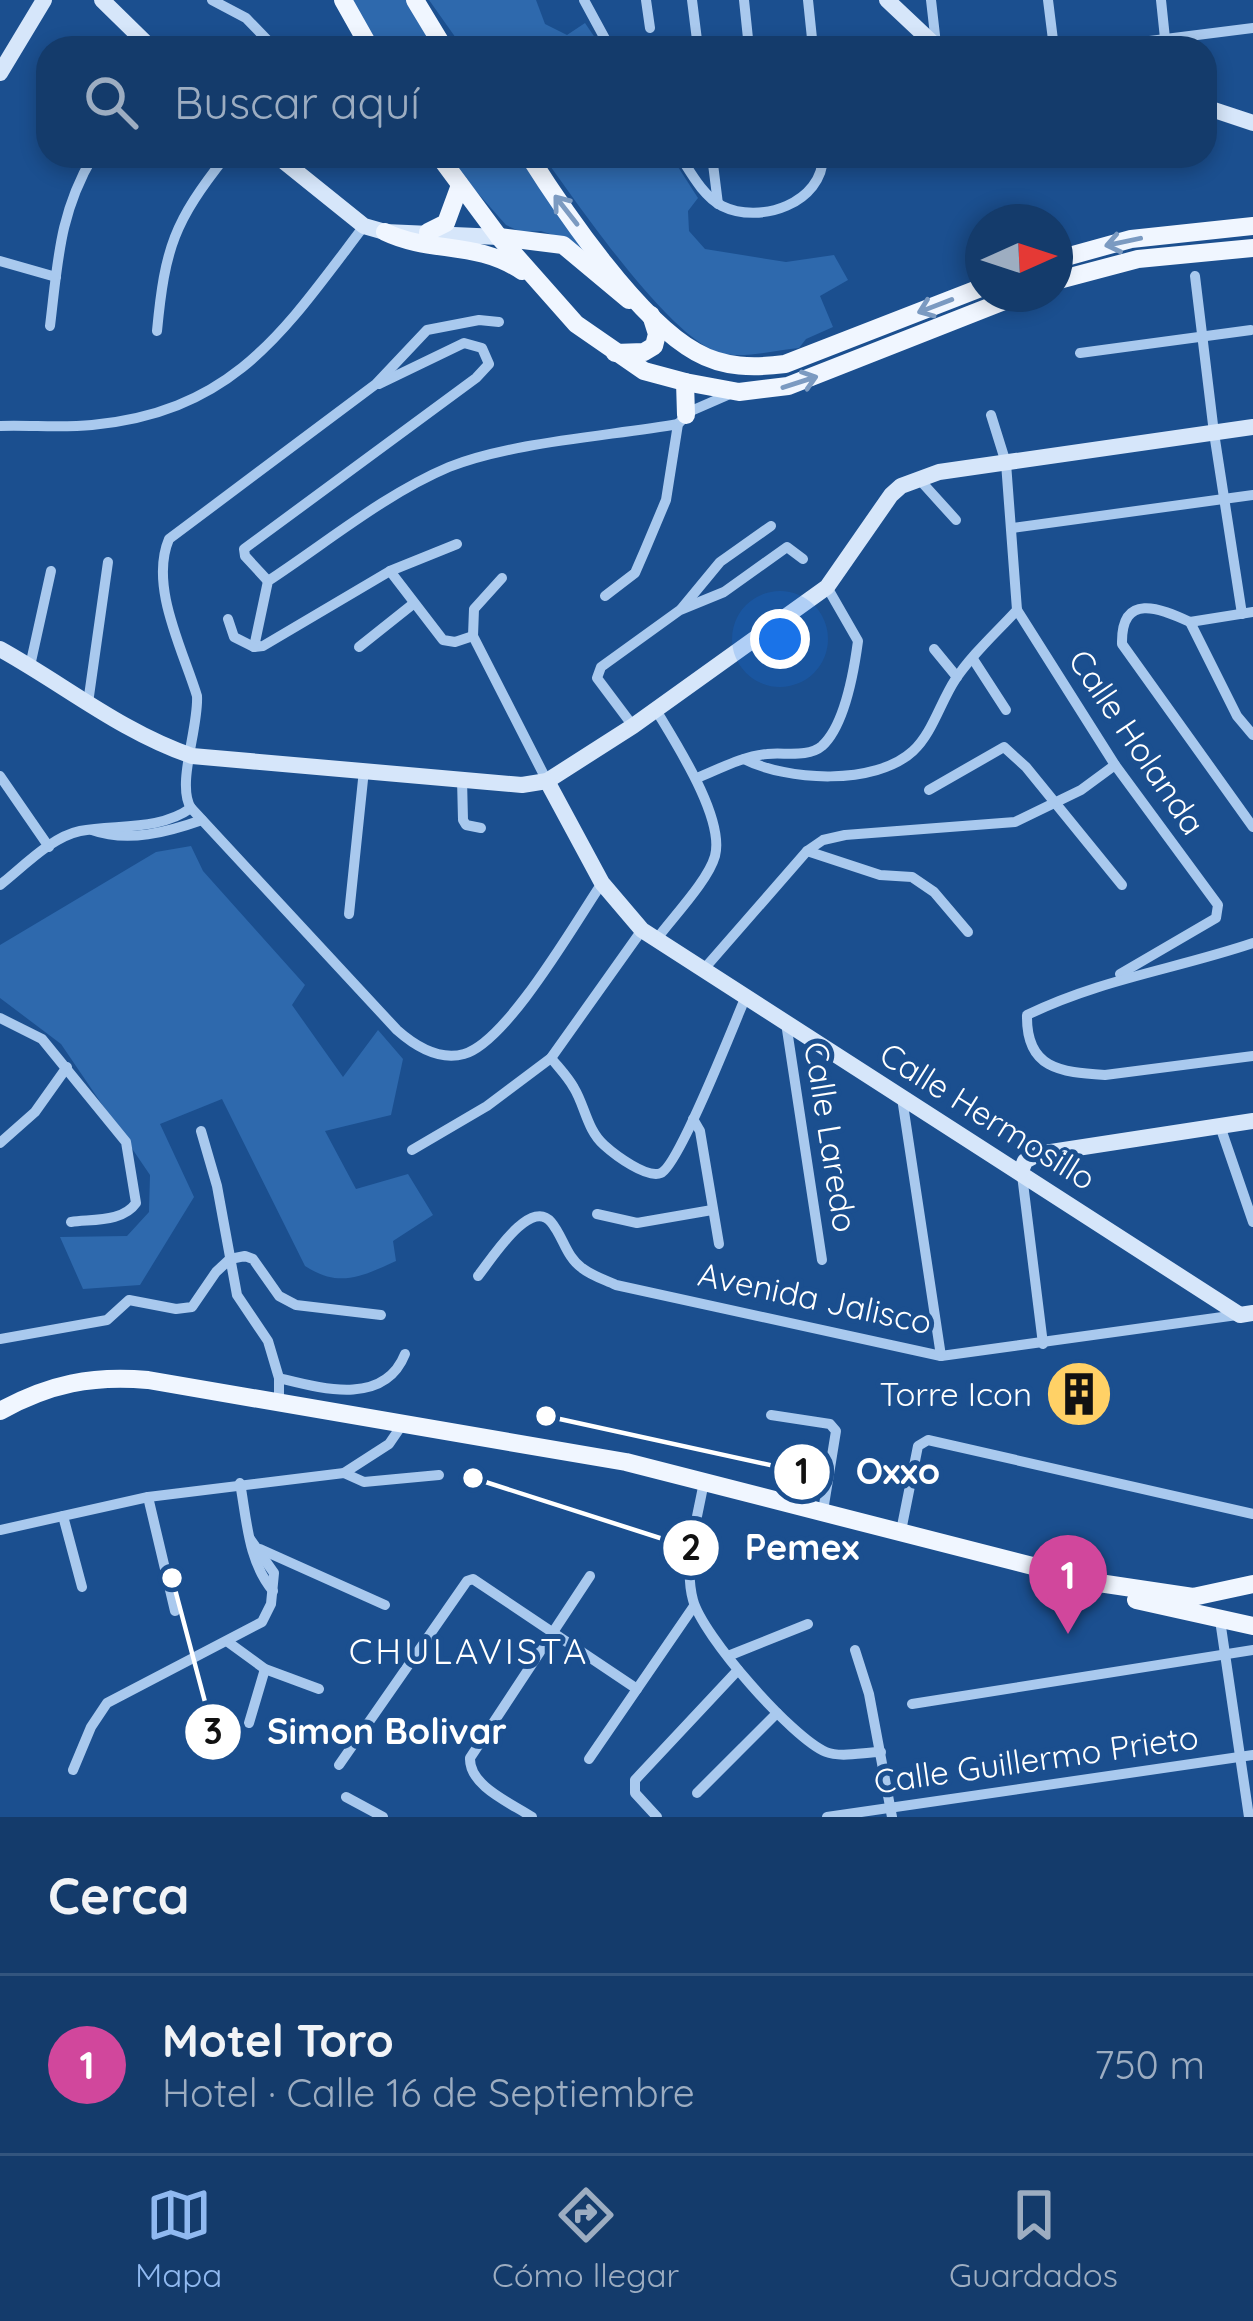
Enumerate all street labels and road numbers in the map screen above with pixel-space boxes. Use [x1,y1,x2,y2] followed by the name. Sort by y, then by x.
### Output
[1060,641,1214,842] street label: Calle Holanda
[873,1033,1104,1198] street label: Calle Hermosillo
[796,1039,867,1235] street label: Calle Laredo
[695,1253,936,1342] street label: Avenida Jalisco
[871,1715,1201,1802] street label: Calle Guillermo Prieto

